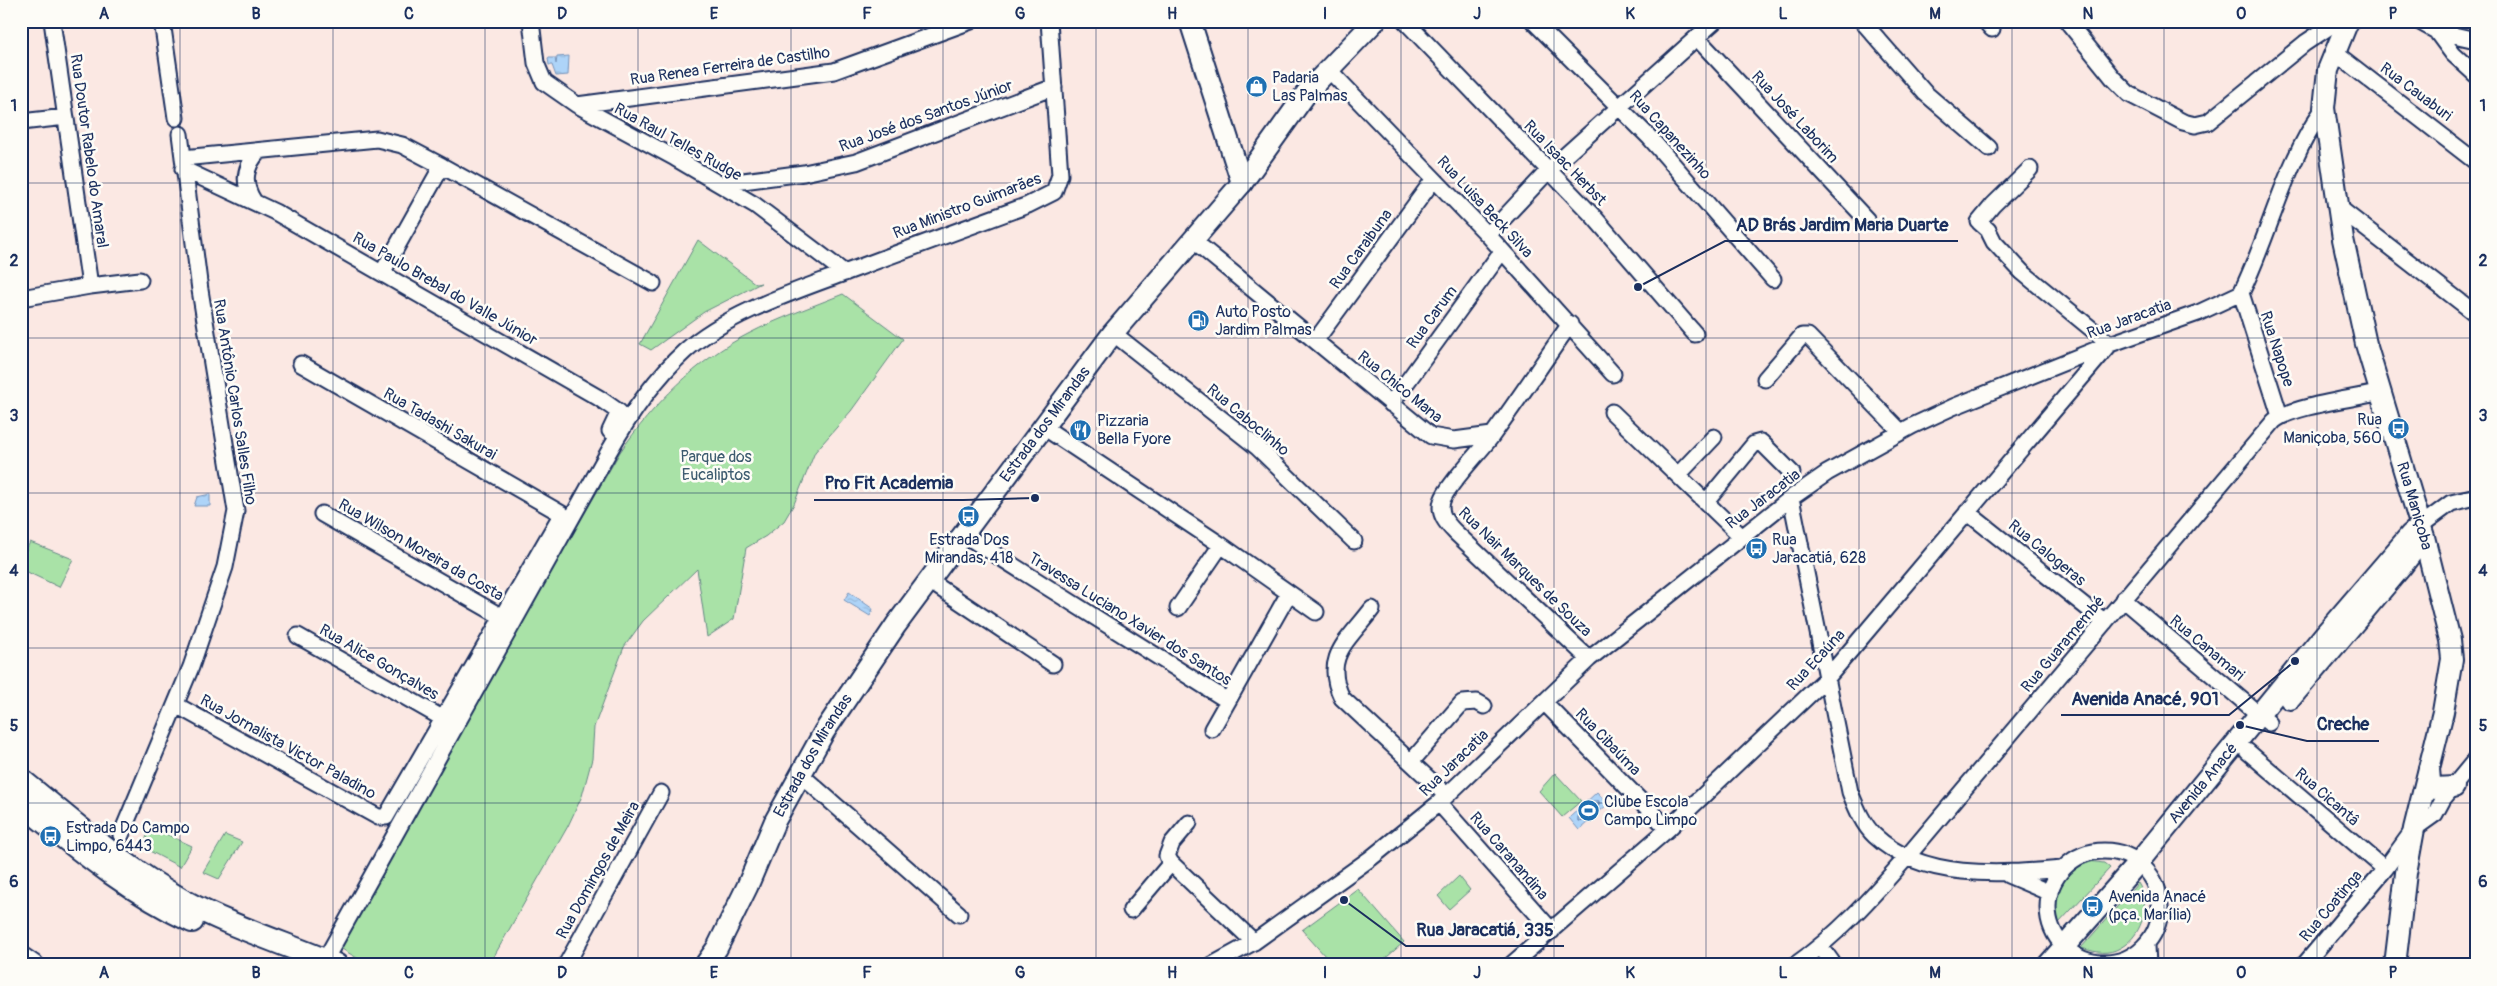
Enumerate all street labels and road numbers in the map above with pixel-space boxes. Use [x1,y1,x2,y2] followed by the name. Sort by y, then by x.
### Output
[629,42,832,90] street label: Rua Renea Ferreira de Castilho
[65,53,113,249] street label: Rua Doutor Rabelo do Amaral
[2376,58,2456,126] street label: Rua Cauaburi
[1747,67,1843,167] street label: Rua José Laborim
[836,75,1016,157] street label: Rua José dos Santos Júnior
[1625,86,1716,184] street label: Rua Capanezinho
[611,99,745,185] street label: Rua Raul Telles Rudge
[1519,116,1611,210] street label: Rua Isaac Herbst
[1433,152,1537,262] street label: Rua Luisa Beck Silva
[890,169,1044,243] street label: Rua Ministro Guimarães
[1325,205,1397,293] street label: Rua Caraibuna
[349,228,541,350] street label: Rua Paulo Brebal do Valle Júnior
[1402,282,1462,352] street label: Rua Carum
[2084,295,2174,343] street label: Rua Jaracatia
[209,298,261,507] street label: Rua Antônio Carlos Salles Filho
[2255,309,2299,389] street label: Rua Napope
[1353,347,1447,427] street label: Rua Chico Mana
[996,363,1095,486] street label: Estrada dos Mirandas
[1203,380,1294,461] street label: Rua Caboclinho
[380,383,500,465] street label: Rua Tadashi Sakurai
[2392,459,2437,552] street label: Rua Maniçoba
[1722,464,1804,534] street label: Rua Jaracatia
[335,494,507,606] street label: Rua Wilson Moreira da Costa
[1454,503,1596,641] street label: Rua Nair Marques de Souza
[2004,516,2090,590] street label: Rua Calogeras
[1025,548,1235,690] street label: Travessa Luciano Xavier dos Santos
[2017,592,2109,696] street label: Rua Guaramembé
[2165,611,2249,685] street label: Rua Canamari
[316,620,442,704] street label: Rua Alice Gonçalves
[1782,625,1850,695] street label: Rua Ecaúna
[197,690,380,804] street label: Rua Jornalista Victor Paladino
[769,690,857,821] street label: Estrada dos Mirandas
[1571,704,1645,780] street label: Rua Cibaúma
[1415,725,1493,801] street label: Rua Jaracatia
[2164,739,2242,828] street label: Avenida Anacé
[2291,764,2363,830] street label: Rua Cicantâ
[552,798,644,942] street label: Rua Domingos de Meira
[1465,808,1553,904] street label: Rua Caranandina
[2295,866,2367,946] street label: Rua Coatinga

